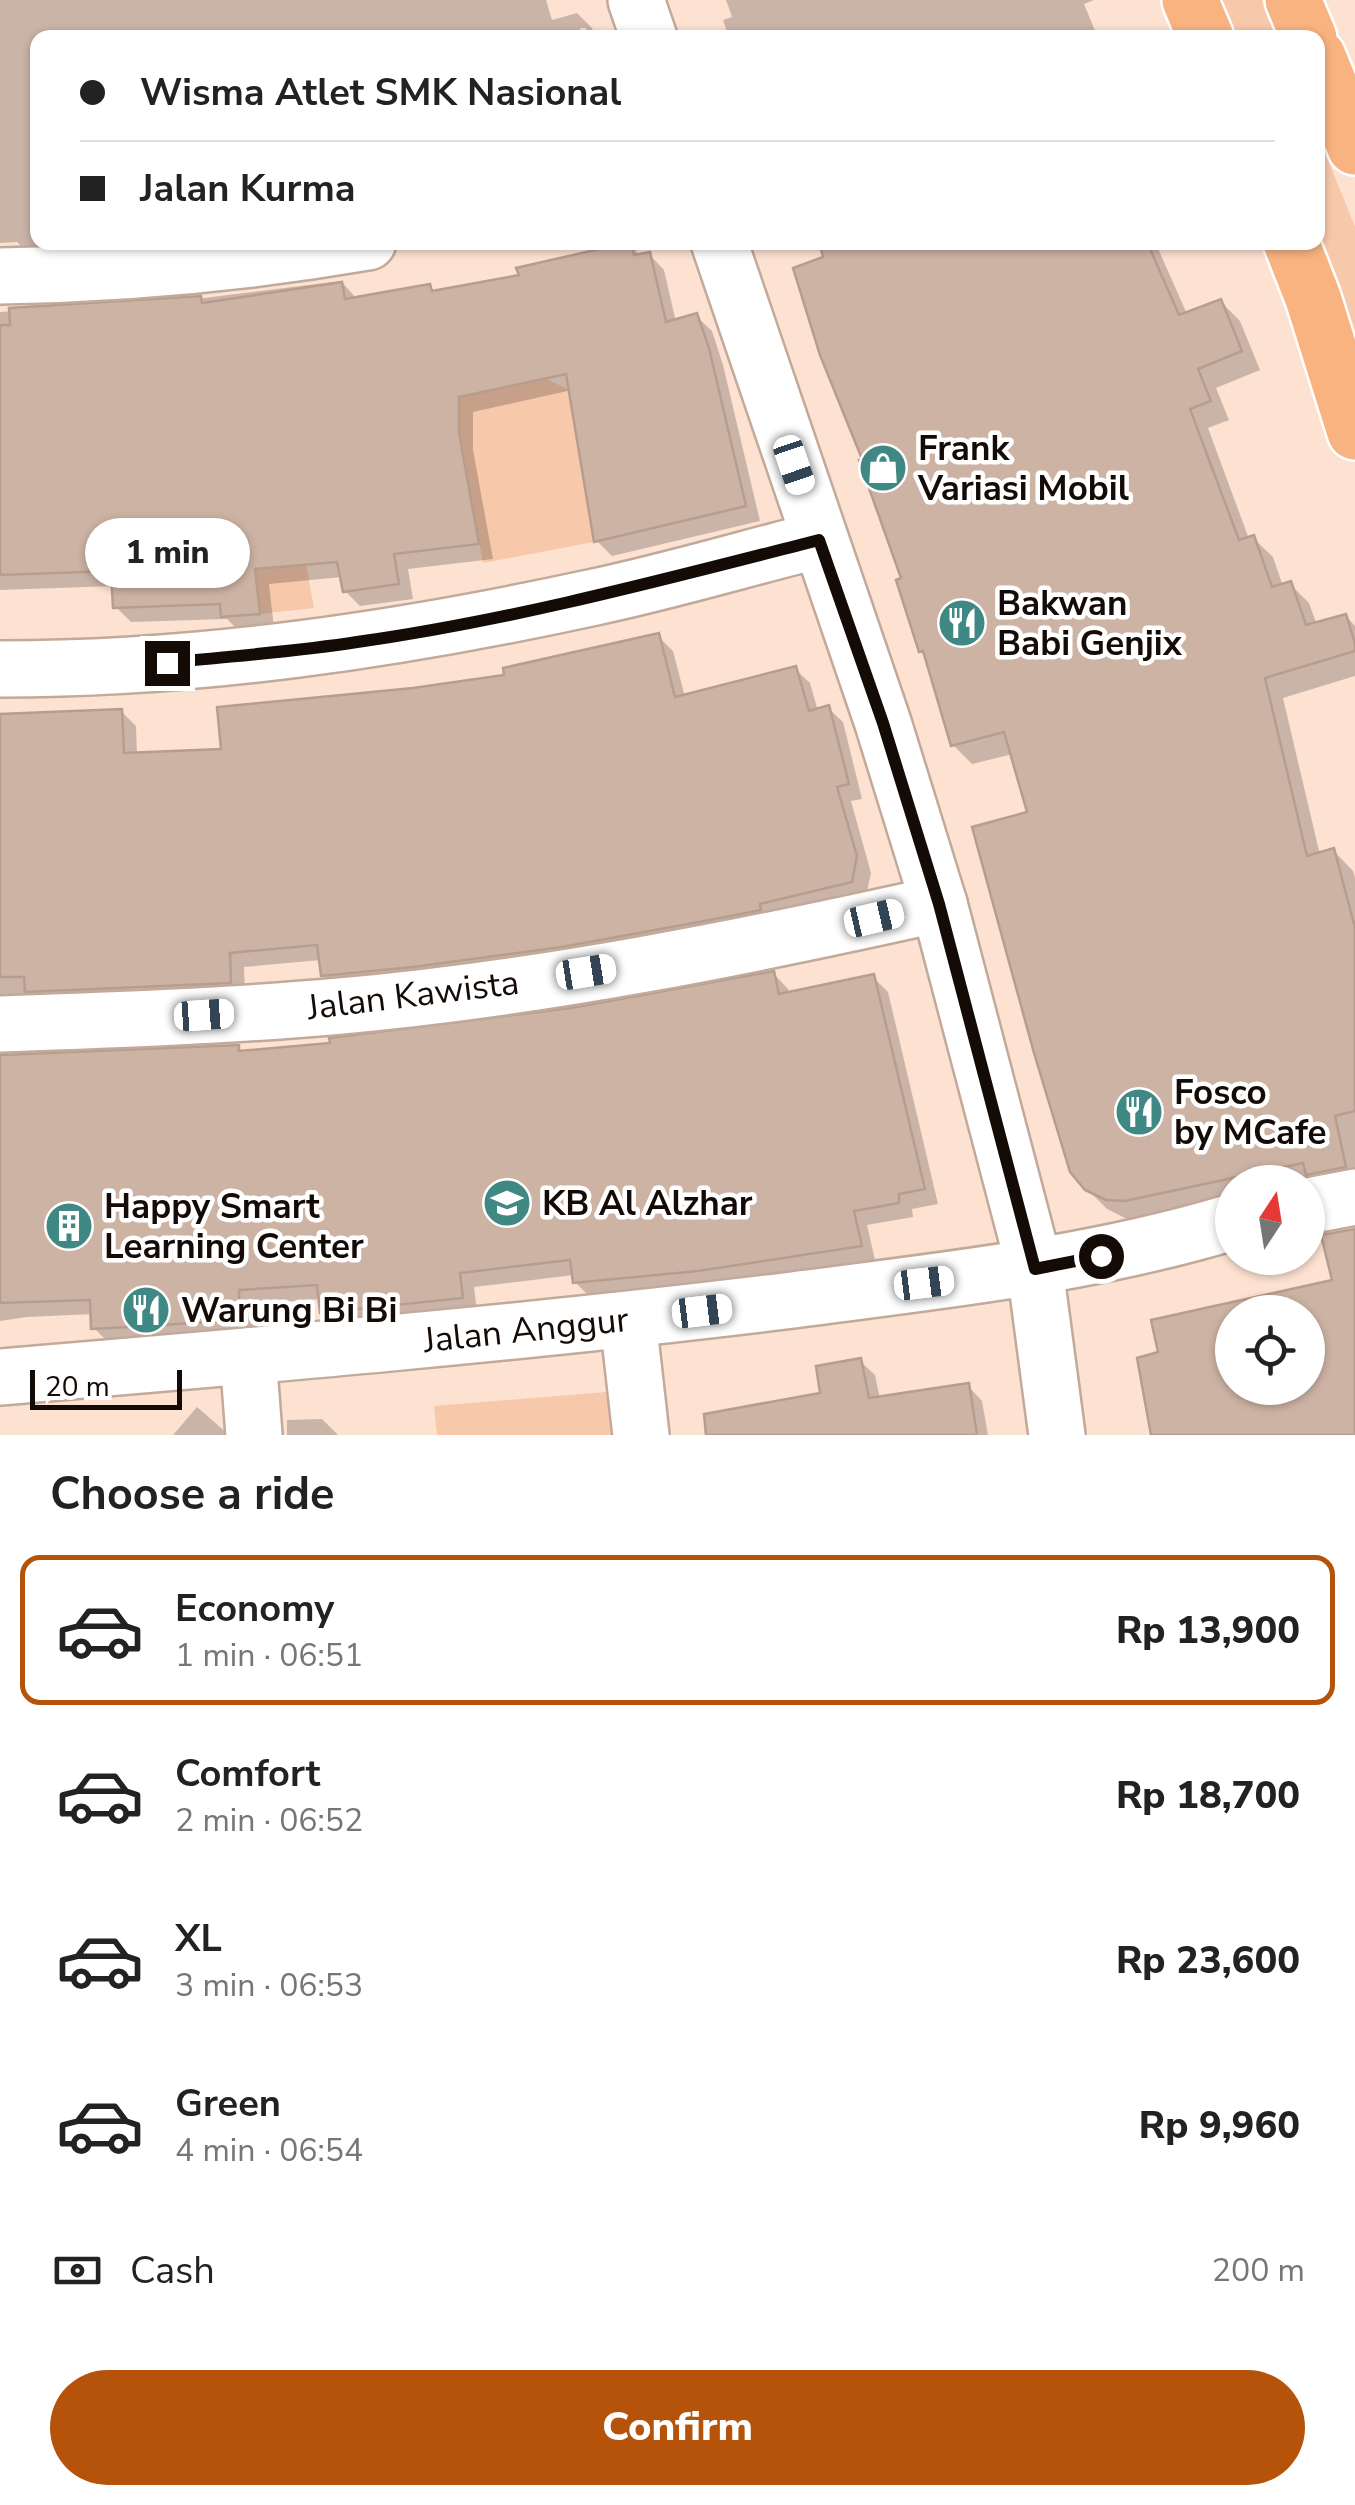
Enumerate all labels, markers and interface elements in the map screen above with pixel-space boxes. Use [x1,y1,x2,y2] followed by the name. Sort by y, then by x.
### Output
[140,67,621,118] text: Wisma Atlet SMK Nasional
[140,163,356,214] text: Jalan Kurma
[917,425,1129,512] place label: Frank Variasi Mobil
[770,432,818,498] car
[857,442,909,494] shop icon: Frank Variasi Mobil
[84,518,250,588] callout: 1 min
[125,531,210,574] text: 1 min
[997,580,1183,667] place label: Bakwan Babi Genjix
[936,597,988,649] restaurant icon: Bakwan Babi Genjix
[145,641,190,686] route end
[841,897,907,939] car
[554,952,618,992] car
[303,959,522,1031] street label: Jalan Kawista
[173,998,235,1032] car
[1174,1069,1326,1156] place label: Fosco by MCafe
[1113,1086,1165,1138] restaurant icon: Fosco by MCafe
[1215,1165,1325,1275] north arrow
[1215,1165,1325,1405] map controls
[481,1177,533,1229] school or university icon: KB Al Alzhar
[542,1180,753,1227] place label: KB Al Alzhar
[104,1183,364,1270] place label: Happy Smart Learning Center
[43,1200,95,1252] building icon: Happy Smart Learning Center
[1079,1234,1124,1279] route start
[892,1264,956,1302] car
[120,1284,172,1336] restaurant icon: Warung Bi Bi
[181,1287,398,1334] place label: Warung Bi Bi
[670,1292,734,1330] car
[1215,1295,1325,1405] button: locate
[420,1296,631,1364] street label: Jalan Anggur
[30,1365,182,1410] scale bar
[45,1368,110,1406] text: 20 m
[50,1464,335,1525] text: Choose a ride
[175,1583,334,1634] text: Economy
[55,1585,145,1675] icon: car
[1116,1605,1300,1656] text: Rp 13,900
[175,1634,363,1677] text: 1 min · 06:51
[175,1748,320,1799] text: Comfort
[55,1750,145,1840] icon: car
[1116,1770,1300,1821] text: Rp 18,700
[175,1799,363,1842] text: 2 min · 06:52
[175,1913,222,1964] text: XL
[55,1915,145,2005] icon: car
[1116,1935,1300,1986] text: Rp 23,600
[175,1964,363,2007] text: 3 min · 06:53
[175,2078,281,2129] text: Green
[55,2080,145,2170] icon: car
[1139,2100,1300,2151] text: Rp 9,960
[175,2129,363,2172] text: 4 min · 06:54
[50,2243,105,2298] icon: cash
[130,2245,215,2296] text: Cash
[1212,2249,1305,2292] text: 200 m
[50,2370,1305,2485] button: Confirm

